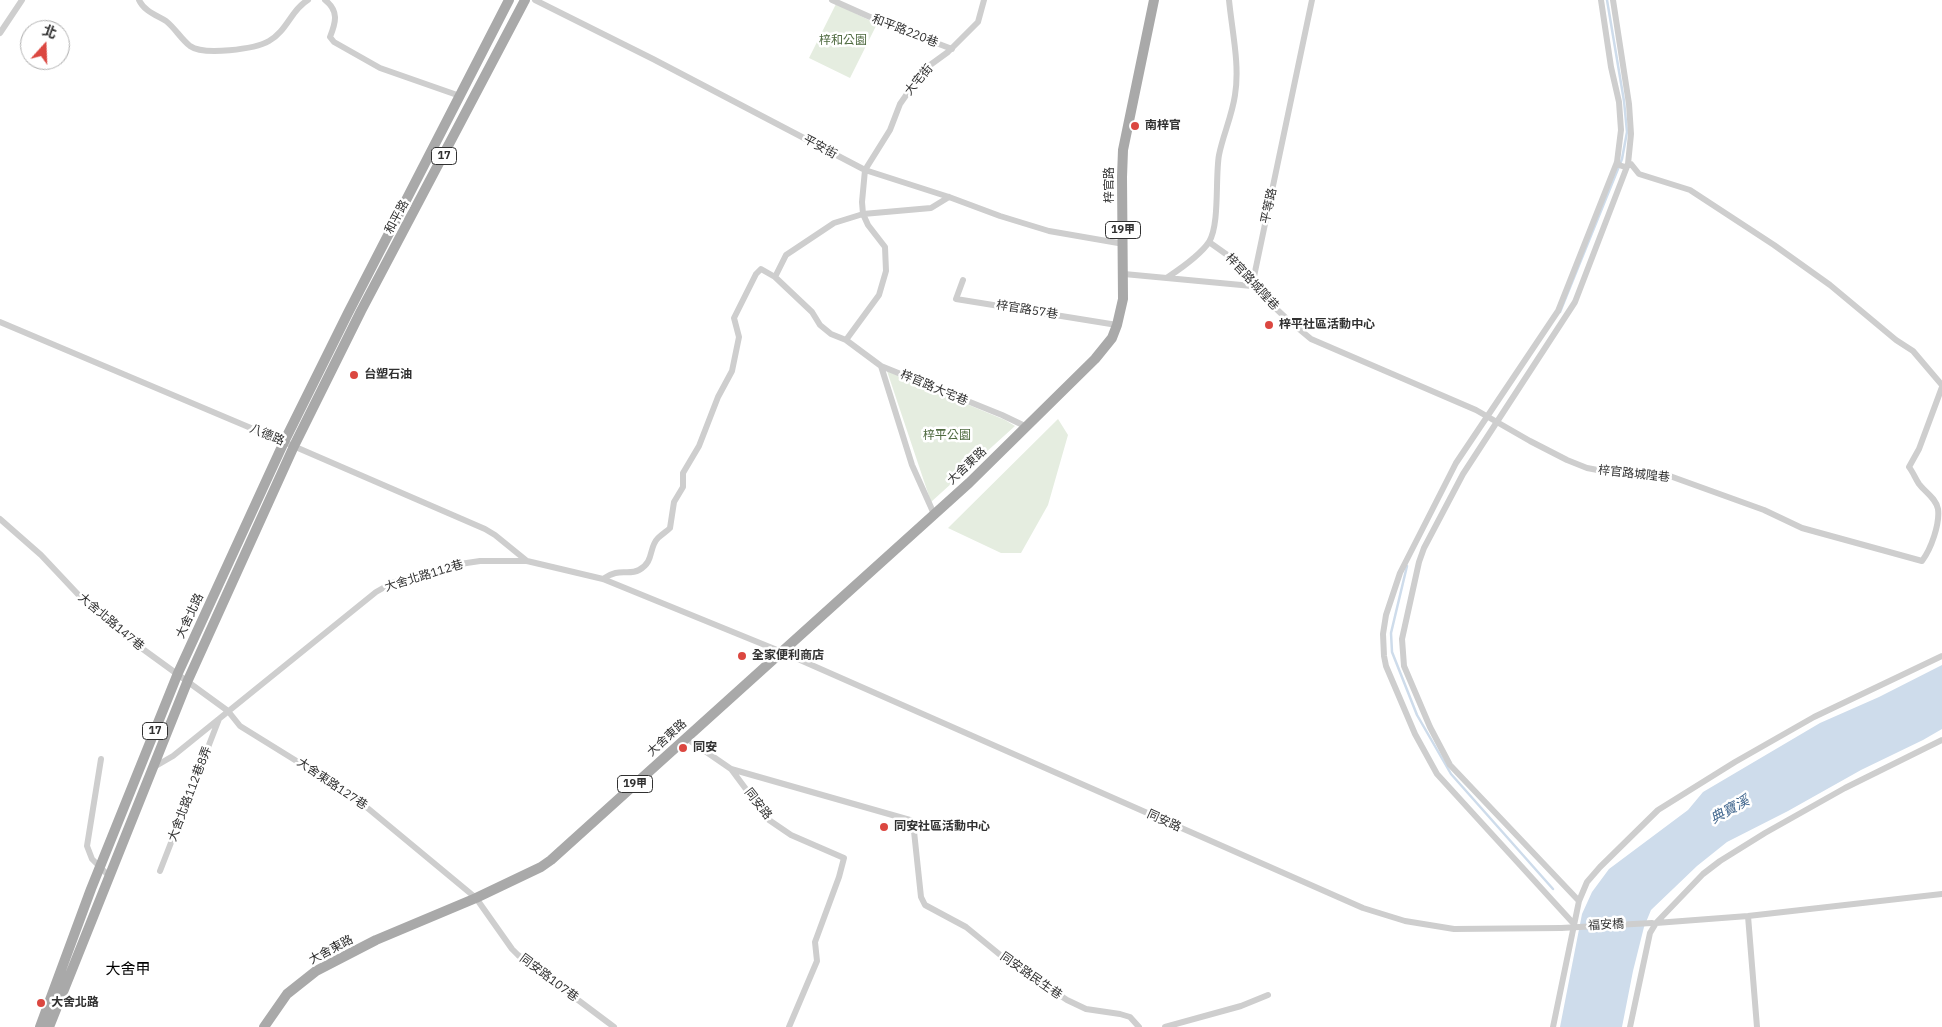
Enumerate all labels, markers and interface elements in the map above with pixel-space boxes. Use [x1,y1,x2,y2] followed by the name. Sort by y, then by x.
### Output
[870,12,940,50] street label: 和平路220巷
[20,20,70,70] north arrow
[40,21,59,43] text: 北
[819,34,867,48] park label: 梓和公園
[902,62,936,98] street label: 大宅街
[1145,119,1181,133] place label: 南梓官
[1129,120,1141,132] marker: 南梓官
[801,132,839,162] street label: 平安街
[432,148,456,164] road number: 17
[1103,167,1117,203] street label: 梓官路
[1258,187,1280,225] street label: 平等路
[382,198,412,236] street label: 和平路
[1106,222,1140,238] road number: 19甲
[1222,251,1282,313] street label: 梓官路城隍巷
[995,298,1059,322] street label: 梓官路57巷
[1279,318,1375,332] place label: 梓平社區活動中心
[1263,319,1275,331] marker: 梓平社區活動中心
[898,367,970,409] street label: 梓官路大宅巷
[364,368,412,382] place label: 台塑石油
[348,369,360,381] marker: 台塑石油
[248,421,286,449] street label: 八德路
[923,429,971,443] park label: 梓平公園
[945,444,989,488] street label: 大舍東路
[1597,463,1671,485] street label: 梓官路城隍巷
[383,557,465,595] street label: 大舍北路112巷
[75,590,147,654] street label: 大舍北路147巷
[173,591,207,641] street label: 大舍北路
[752,649,824,663] place label: 全家便利商店
[736,650,748,662] marker: 全家便利商店
[644,717,690,759] street label: 大舍東路
[142,722,168,739] road number: 17
[693,741,717,755] place label: 同安
[677,742,689,754] marker: 同安
[165,744,215,844] street label: 大舍北路112巷8弄
[294,755,370,813] street label: 大舍東路127巷
[618,776,652,792] road number: 19甲
[741,785,775,823] street label: 同安路
[1708,792,1752,828] water label: 典寶溪
[1145,807,1183,835] street label: 同安路
[894,820,990,834] place label: 同安社區活動中心
[878,821,890,833] marker: 同安社區活動中心
[1588,917,1624,933] street label: 福安橋
[306,932,356,968] street label: 大舍東路
[997,949,1065,1003] street label: 同安路民生巷
[517,951,581,1005] street label: 同安路107巷
[106,961,150,979] district label: 大舍甲
[51,996,99,1010] place label: 大舍北路
[35,997,47,1009] marker: 大舍北路

